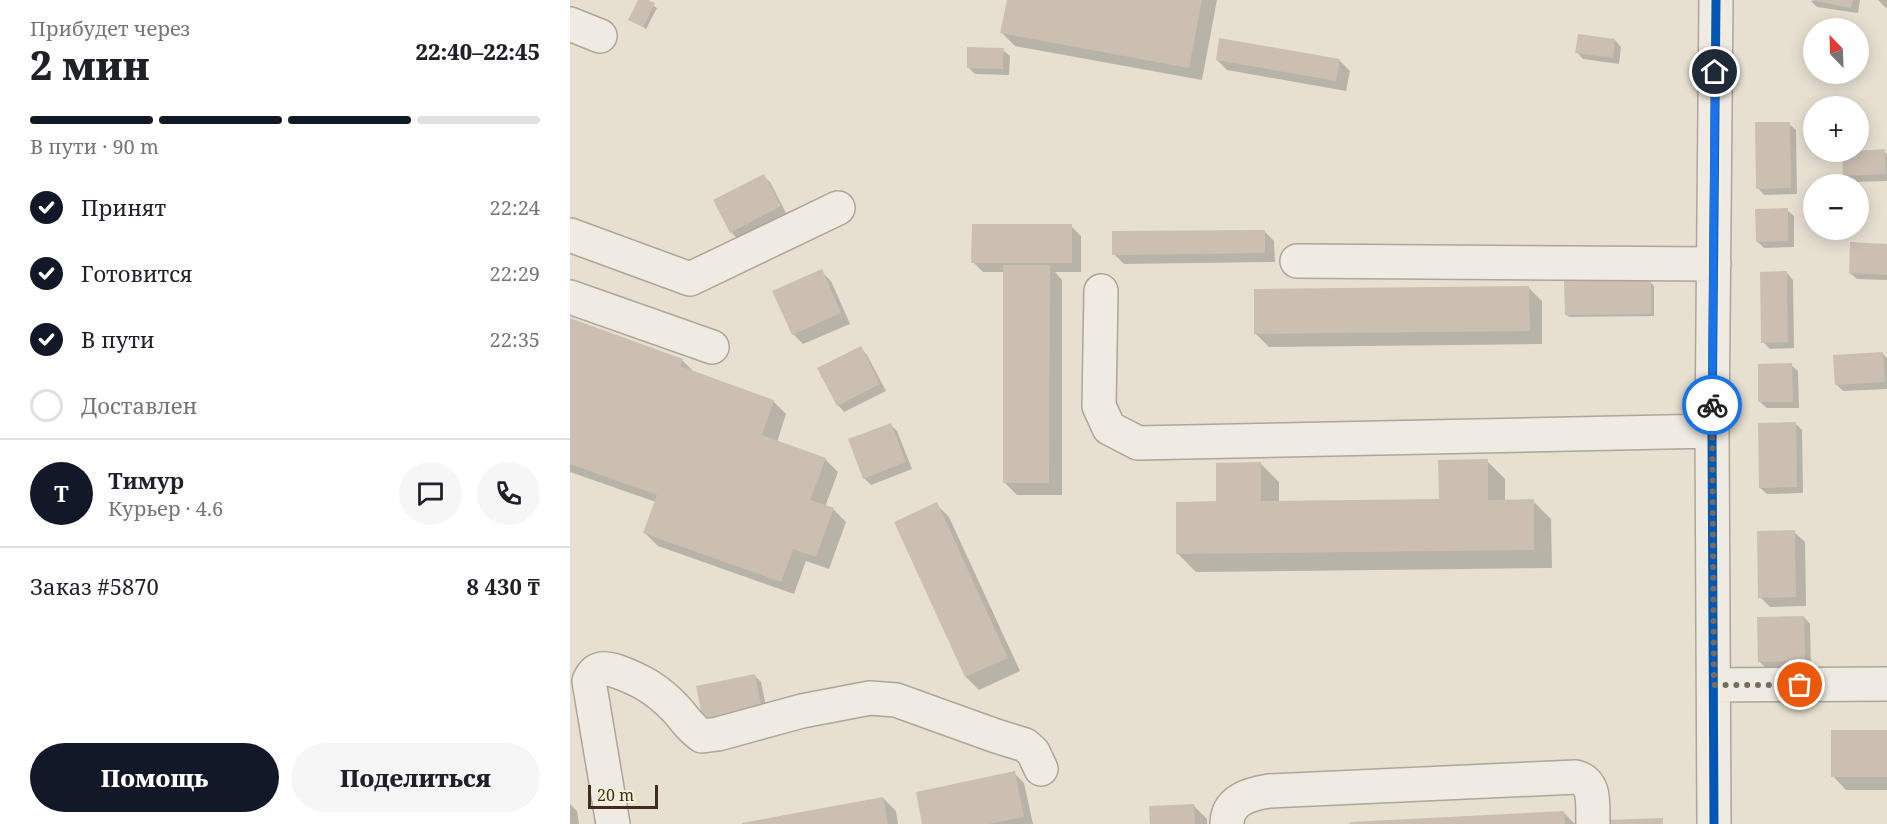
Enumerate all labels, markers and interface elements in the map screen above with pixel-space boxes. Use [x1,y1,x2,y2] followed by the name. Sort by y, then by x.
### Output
[30,15,190,42] text: Прибудет через
[1803,18,1869,84] north arrow
[1803,18,1869,240] map controls
[416,36,540,66] text: 22:40–22:45
[30,38,150,91] text: 2 мин
[1689,46,1740,97] pin
[1698,55,1731,88] icon: home
[1803,96,1869,162] button: +
[30,133,159,160] text: В пути · 90 m
[1803,174,1869,240] button: −
[30,191,63,224] icon: check
[81,192,166,222] text: Принят
[490,194,540,221] text: 22:24
[30,257,63,290] icon: check
[81,258,193,288] text: Готовится
[490,260,540,287] text: 22:29
[30,323,63,356] icon: check
[81,324,155,354] text: В пути
[490,326,540,353] text: 22:35
[1682,375,1742,435] courier
[1696,389,1729,422] icon: bike
[81,390,197,420] text: Доставлен
[399,462,462,525] button: chat
[477,462,540,525] button: phone
[108,465,184,495] text: Тимур
[54,478,69,508] text: Т
[108,495,223,522] text: Курьер · 4.6
[30,571,159,601] text: Заказ #5870
[466,571,540,601] text: 8 430 ₸
[1774,659,1825,710] pin
[1783,668,1816,701] icon: bag
[30,743,279,812] button: Помощь
[291,743,540,812] button: Поделиться
[588,782,658,810] scale bar
[597,784,634,806] text: 20 m

